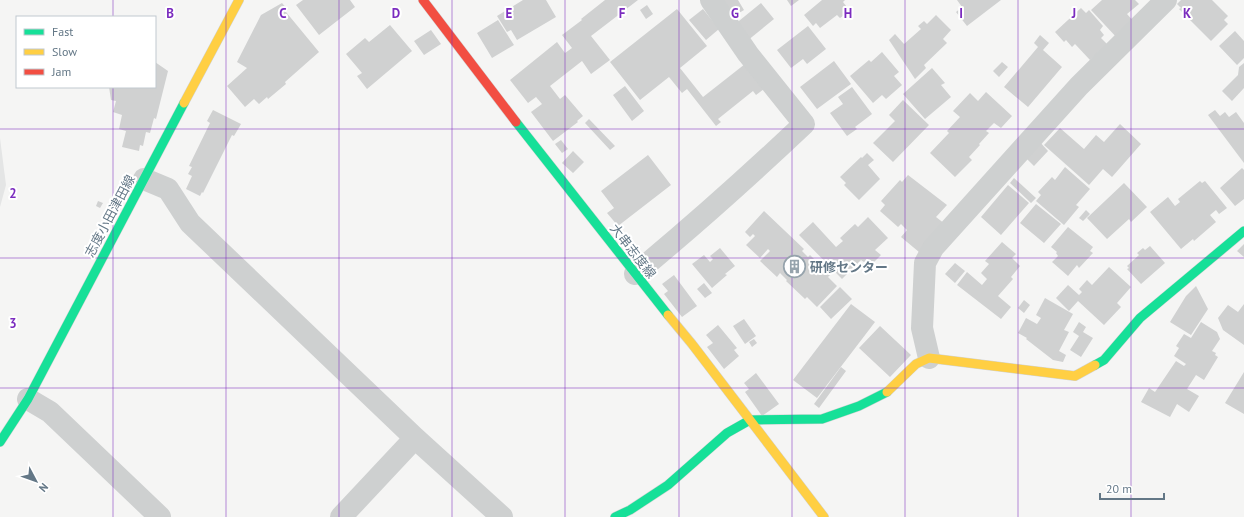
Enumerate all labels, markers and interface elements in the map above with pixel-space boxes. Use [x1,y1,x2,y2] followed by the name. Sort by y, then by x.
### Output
[166,5,174,22] text: B
[279,5,287,22] text: C
[392,5,400,22] text: D
[506,5,513,22] text: E
[619,5,626,22] text: F
[731,5,739,22] text: G
[844,5,852,22] text: H
[959,5,963,22] text: I
[1071,5,1076,22] text: J
[1183,5,1191,22] text: K
[16,16,156,88] legend
[52,24,73,39] text: Fast
[52,44,77,59] text: Slow
[51,64,71,79] text: Jam
[81,172,139,260] street label: 志度小田津田線
[9,185,17,202] text: 2
[606,220,660,282] street label: 大串志度線
[781,254,807,280] building icon: 研修センター
[810,259,888,276] place label: 研修センター
[9,315,17,332] text: 3
[16,461,56,501] north arrow
[1100,475,1164,501] scale bar
[36,480,51,495] text: N
[1106,481,1132,496] text: 20 m

